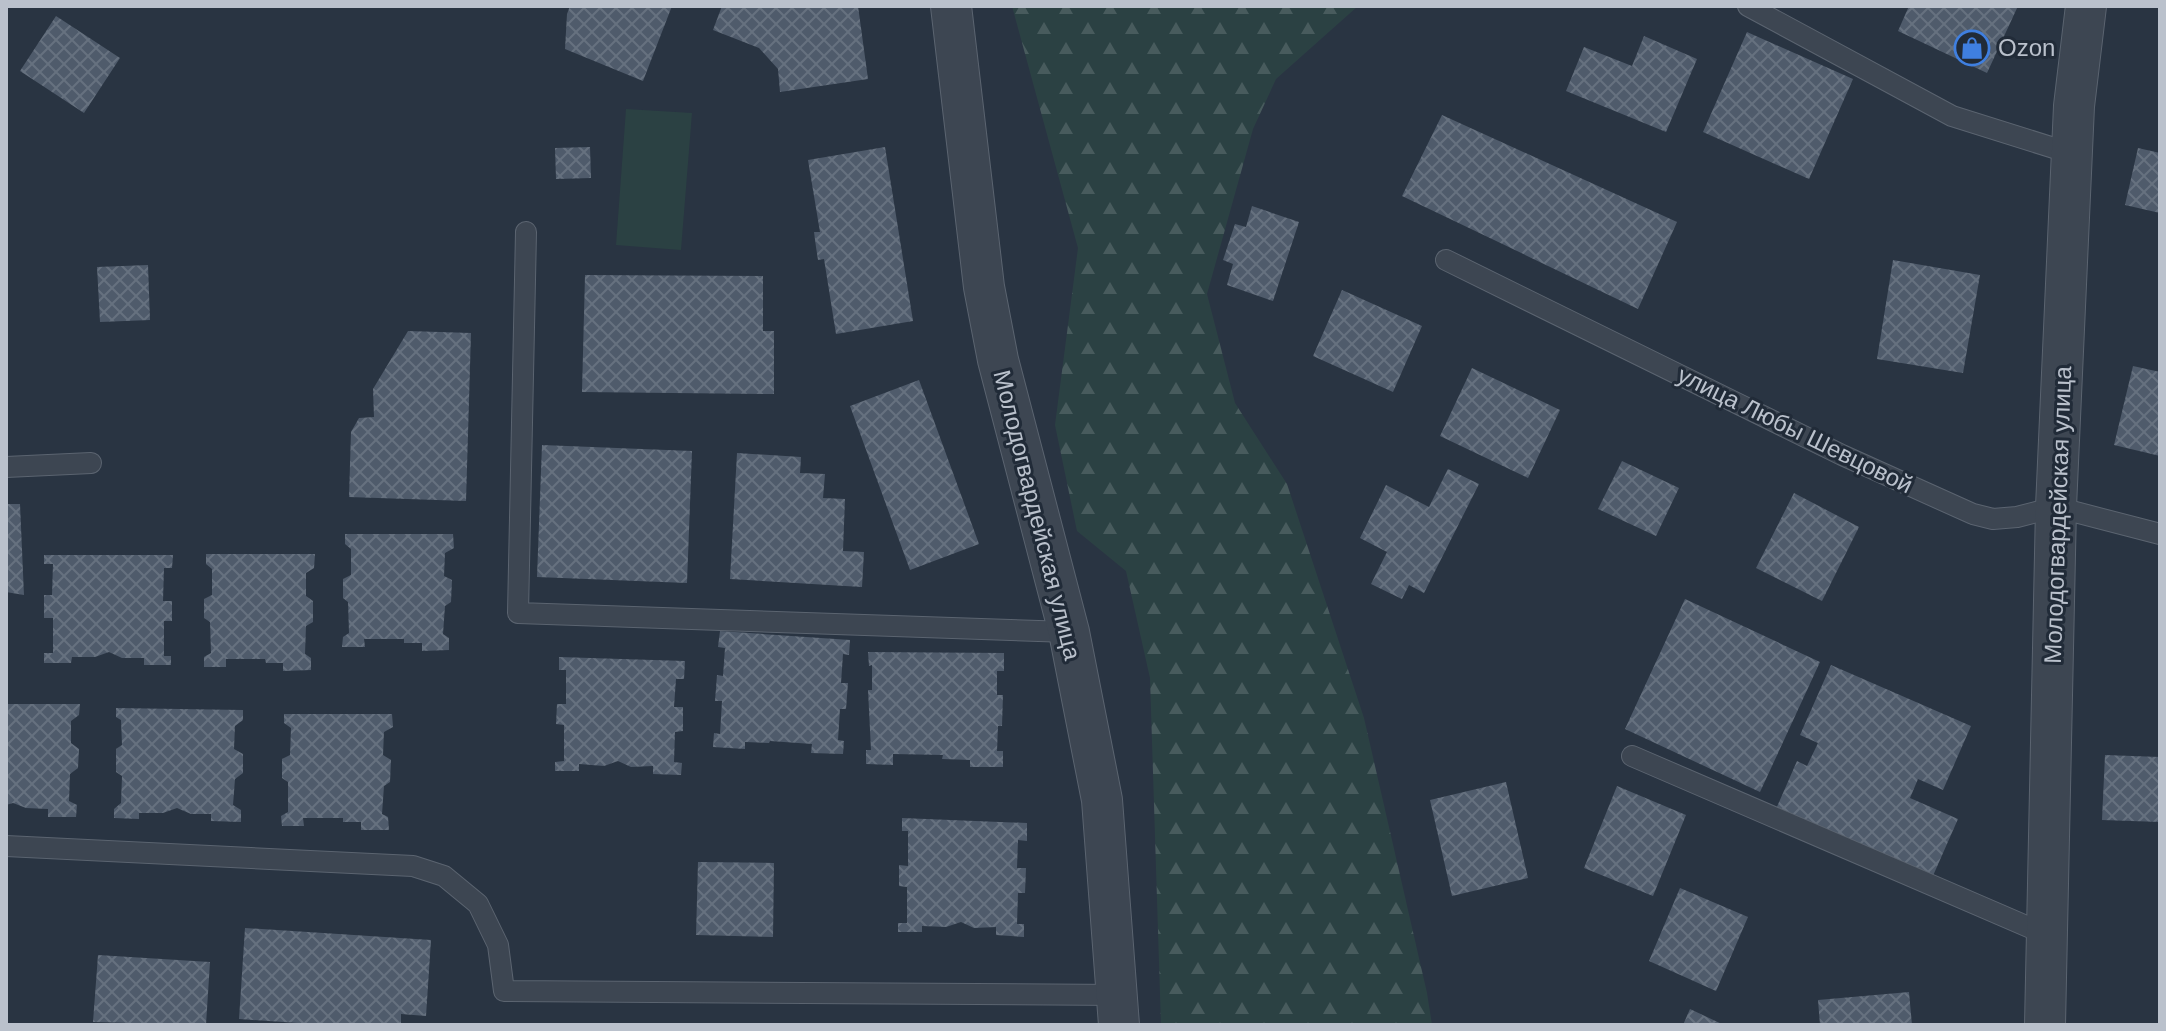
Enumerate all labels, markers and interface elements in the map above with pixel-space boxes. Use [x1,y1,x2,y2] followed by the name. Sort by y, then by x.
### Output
[1953,29,1991,67] shop icon: Ozon
[1998,34,2055,61] place label: Ozon
[1673,361,1917,498] street label: улица Любы Шевцовой
[2039,365,2076,664] street label: Молодогвардейская улица
[988,367,1087,663] street label: Молодогвардейская улица

